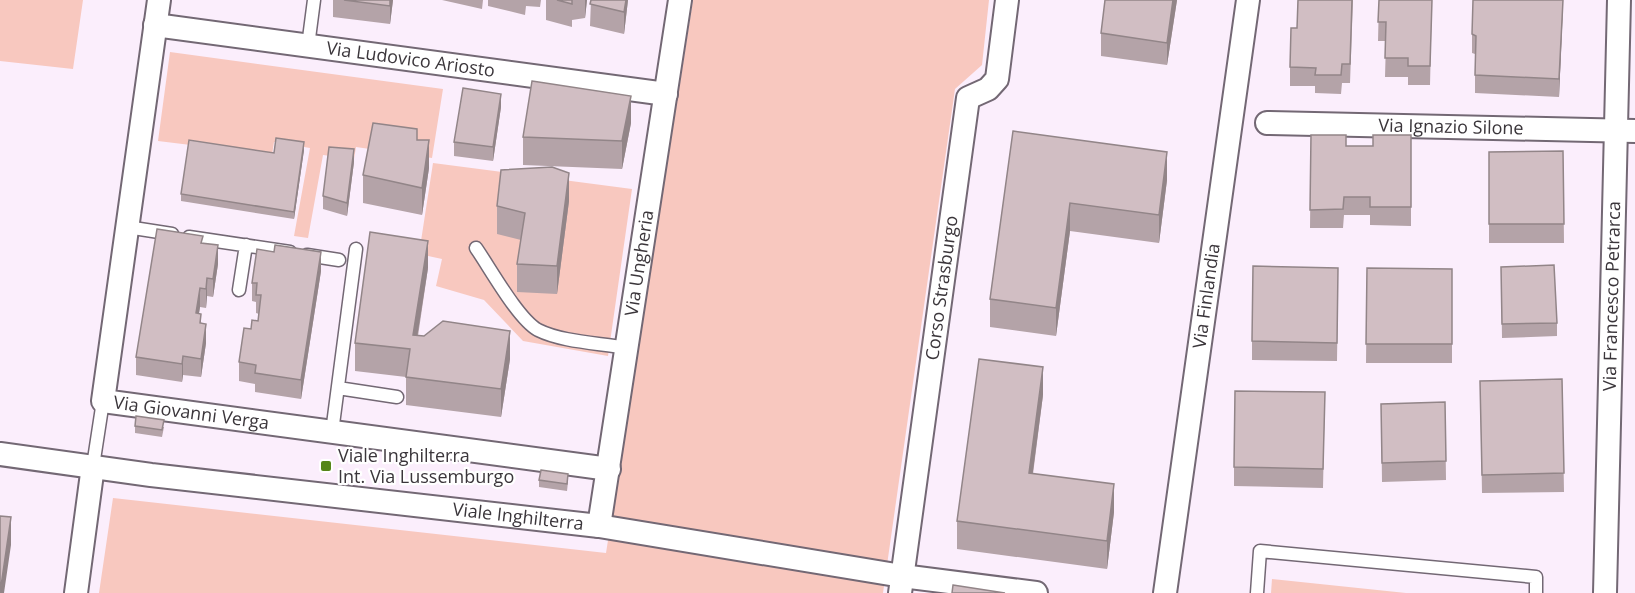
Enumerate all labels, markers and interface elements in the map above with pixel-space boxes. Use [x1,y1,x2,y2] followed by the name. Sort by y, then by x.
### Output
[325,35,497,82] street label: Via Ludovico Ariosto
[1378,112,1524,140] street label: Via Ignazio Silone
[1597,201,1625,391] street label: Via Francesco Petrarca
[618,208,659,318] street label: Via Ungheria
[919,214,963,362] street label: Corso Strasburgo
[1186,242,1225,350] street label: Via Finlandia
[112,390,271,434] street label: Via Giovanni Verga
[338,443,514,488] place label: Viale Inghilterra Int. Via Lussemburgo
[319,459,333,473] marker: Viale Inghilterra Int. Via Lussemburgo
[451,496,585,535] street label: Viale Inghilterra

